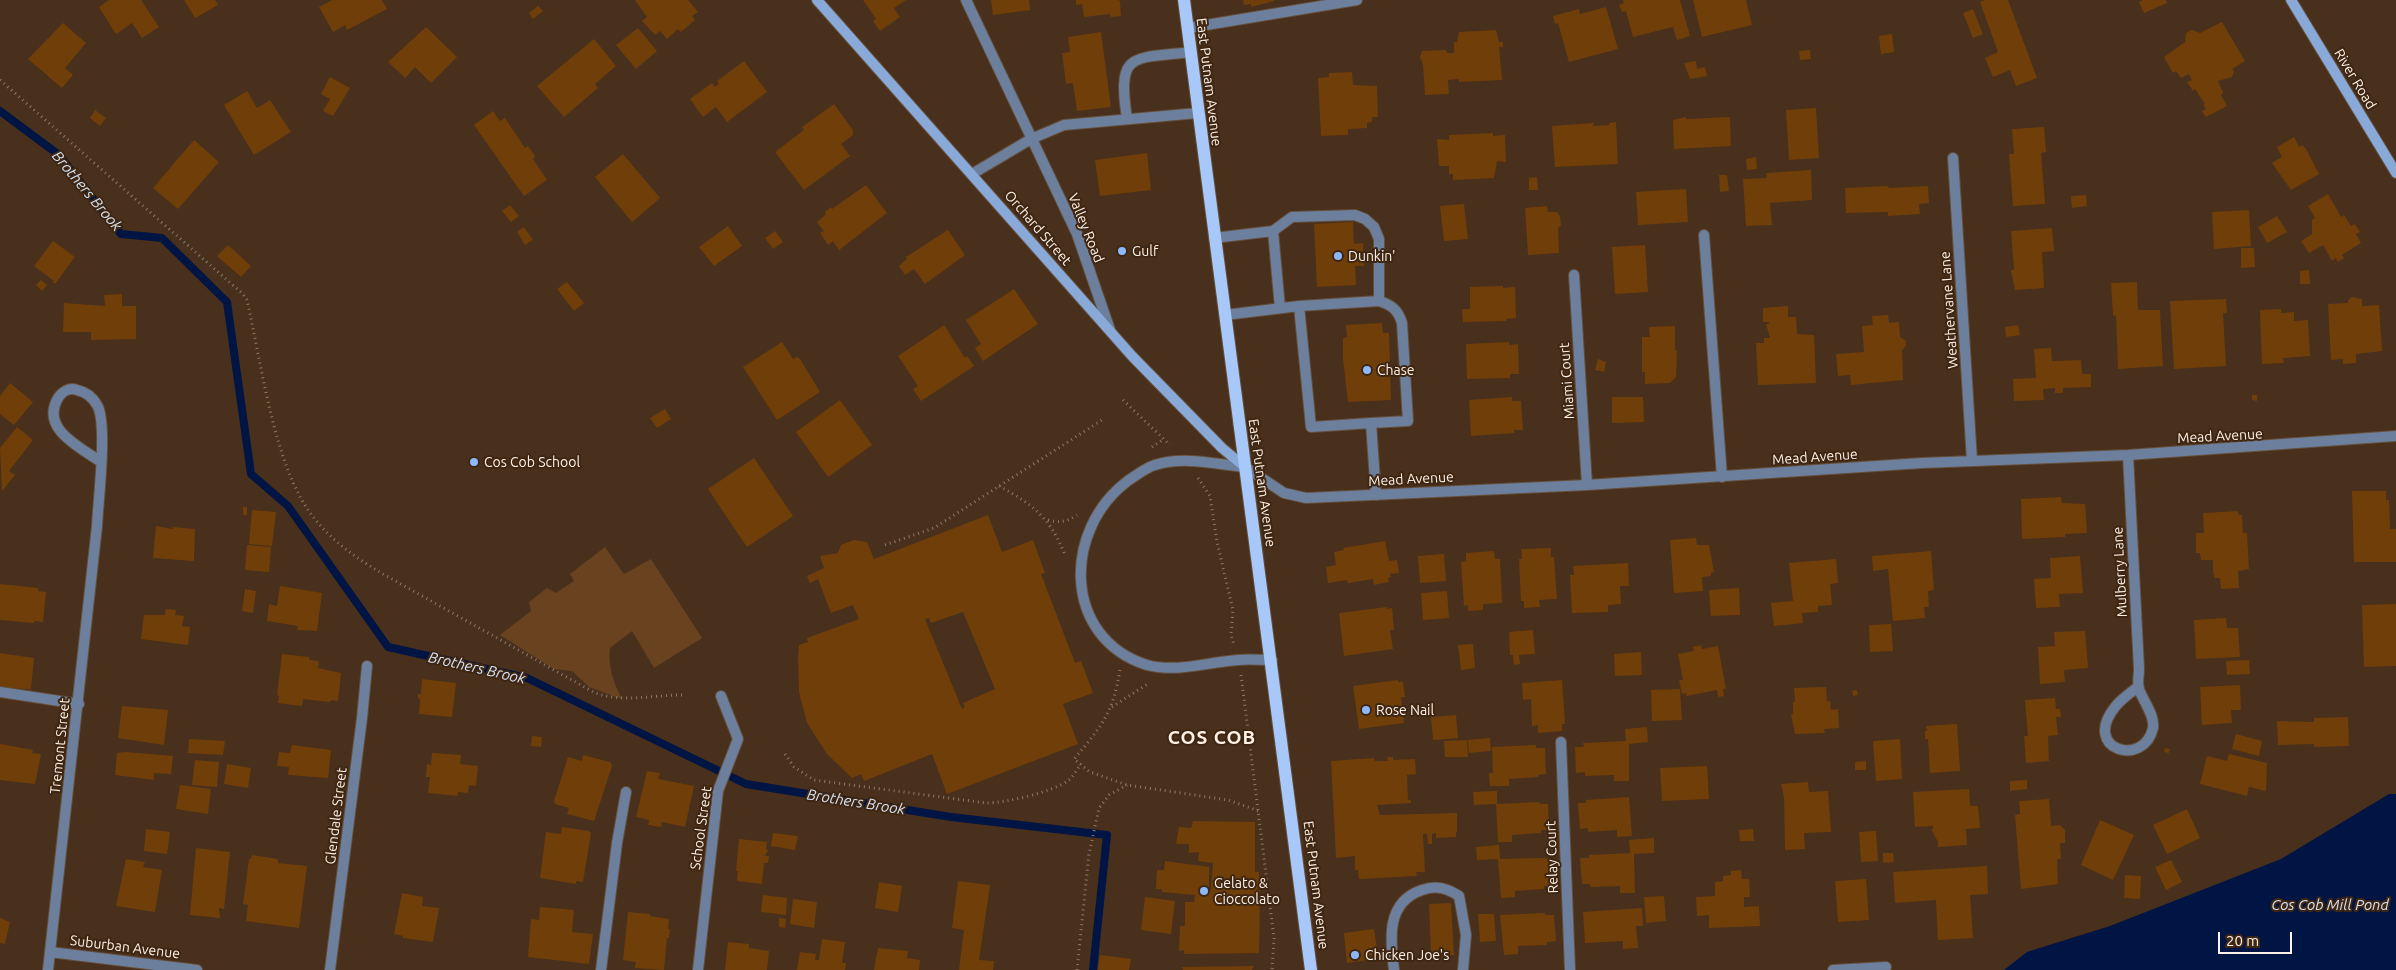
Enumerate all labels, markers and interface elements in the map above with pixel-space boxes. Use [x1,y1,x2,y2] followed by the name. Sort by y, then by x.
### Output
[1193,17,1225,147] street label: East Putnam Avenue
[2330,46,2380,112] street label: River Road
[48,147,126,235] water label: Brothers Brook
[1001,187,1075,269] street label: Orchard Street
[1065,191,1107,265] street label: Valley Road
[1132,243,1158,259] place label: Gulf
[1116,245,1128,257] marker: Gulf
[1348,248,1395,264] place label: Dunkin'
[1332,250,1344,262] marker: Dunkin'
[1937,251,1961,369] street label: Weathervane Lane
[1556,342,1578,420] street label: Miami Court
[1377,362,1415,378] place label: Chase
[1361,364,1373,376] marker: Chase
[1245,418,1279,548] street label: East Putnam Avenue
[2177,425,2263,447] street label: Mead Avenue
[1772,446,1858,468] street label: Mead Avenue
[484,454,580,470] place label: Cos Cob School
[468,456,480,468] marker: Cos Cob School
[1368,468,1454,490] street label: Mead Avenue
[2109,526,2131,618] street label: Mulberry Lane
[427,648,527,688] water label: Brothers Brook
[47,697,73,795] street label: Tremont Street
[1376,702,1434,718] place label: Rose Nail
[1360,704,1372,716] marker: Rose Nail
[1167,727,1257,749] district label: COS COB
[322,766,350,866] street label: Glendale Street
[687,785,715,871] street label: School Street
[806,785,906,819] water label: Brothers Brook
[1300,820,1332,950] street label: East Putnam Avenue
[1542,820,1562,894] street label: Relay Court
[1214,875,1280,908] place label: Gelato & Cioccolato
[1198,885,1210,897] marker: Gelato & Cioccolato
[2271,896,2389,914] water label: Cos Cob Mill Pond
[2221,922,2295,954] scale bar
[69,932,181,962] street label: Suburban Avenue
[2226,932,2259,949] text: 20 m
[1365,947,1449,963] place label: Chicken Joe's
[1349,949,1361,961] marker: Chicken Joe's

